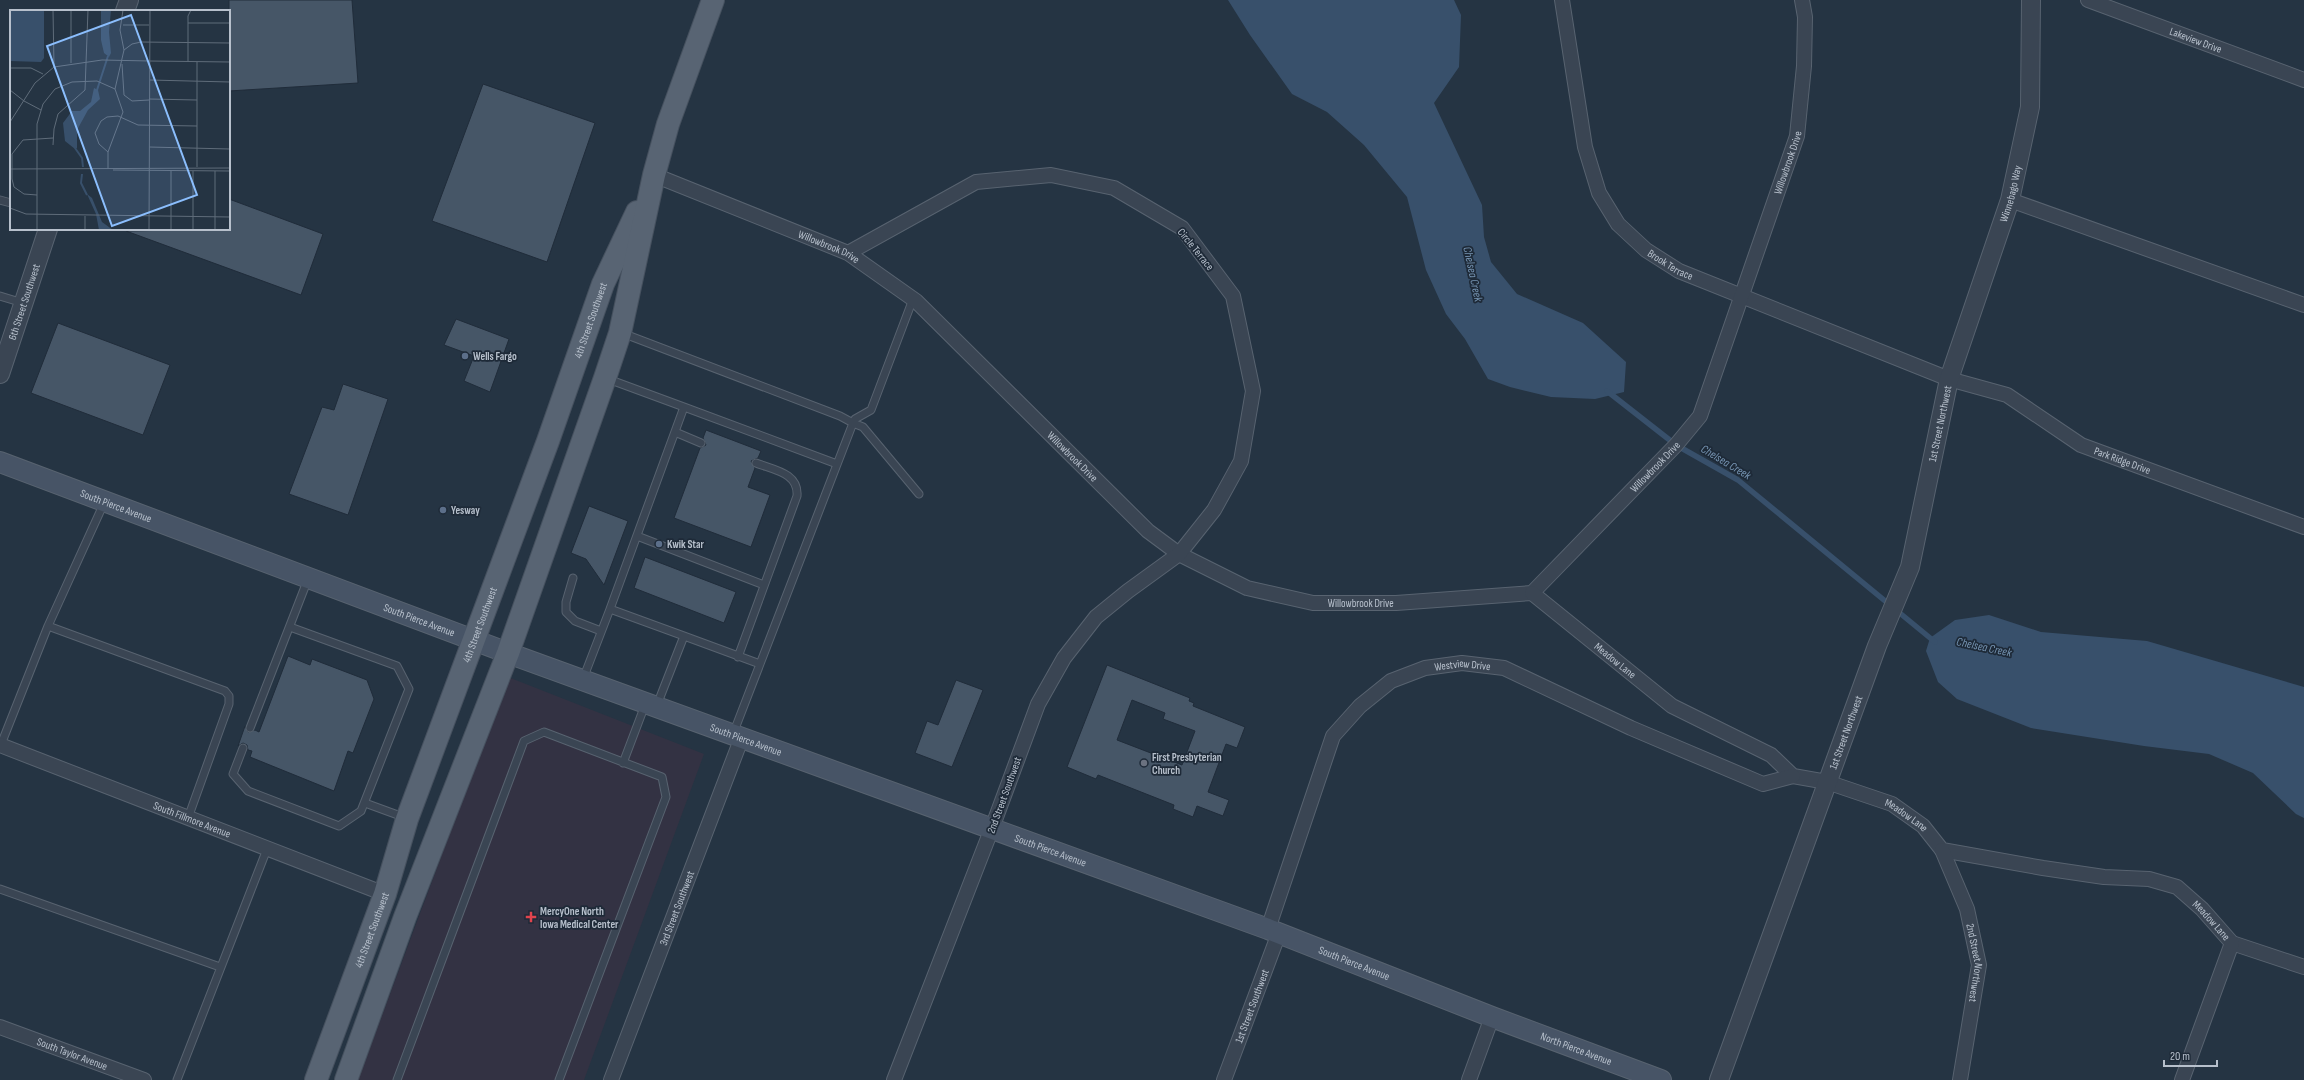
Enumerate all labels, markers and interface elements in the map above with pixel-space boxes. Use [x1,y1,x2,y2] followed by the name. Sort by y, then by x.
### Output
[10,10,230,230] inset map
[2168,25,2224,56] street label: Lakeview Drive
[1771,131,1804,196] street label: Willowbrook Drive
[1997,163,2024,224] street label: Winnebago Way
[1175,226,1216,273] street label: Circle Terrace
[796,228,862,266] street label: Willowbrook Drive
[1459,245,1486,304] water label: Chelsea Creek
[1645,247,1695,283] street label: Brook Terrace
[6,262,43,342] street label: 6th Street Southwest
[572,280,610,360] street label: 4th Street Southwest
[473,350,517,363] place label: Wells Fargo
[460,351,470,361] marker: Wells Fargo
[1926,384,1955,463] street label: 1st Street Northwest
[1044,429,1100,485] street label: Willowbrook Drive
[1628,439,1683,495] street label: Willowbrook Drive
[1698,442,1754,484] water label: Chelsea Creek
[2092,444,2152,477] street label: Park Ridge Drive
[78,487,153,525] street label: South Pierce Avenue
[451,504,480,517] place label: Yesway
[438,505,448,515] marker: Yesway
[667,538,704,551] place label: Kwik Star
[654,539,664,549] marker: Kwik Star
[460,585,500,664] street label: 4th Street Southwest
[1328,597,1394,610] street label: Willowbrook Drive
[382,601,457,639] street label: South Pierce Avenue
[1955,634,2013,661] water label: Chelsea Creek
[1592,640,1638,681] street label: Meadow Lane
[1434,657,1491,674] street label: Westview Drive
[1827,693,1866,771] street label: 1st Street Northwest
[708,721,784,759] street label: South Pierce Avenue
[1152,751,1222,777] place label: First Presbyterian Church
[985,755,1025,835] street label: 2nd Street Southwest
[1139,758,1149,768] marker: First Presbyterian Church
[1883,796,1931,834] street label: Meadow Lane
[151,799,233,841] street label: South Fillmore Avenue
[1013,832,1088,869] street label: South Pierce Avenue
[657,869,697,947] street label: 3rd Street Southwest
[352,890,392,970] street label: 4th Street Southwest
[2190,898,2233,943] street label: Meadow Lane
[540,905,619,931] place label: MercyOne North Iowa Medical Center
[525,911,537,923] marker: MercyOne North Iowa Medical Center
[1963,922,1985,1004] street label: 2nd Street Northwest
[1317,944,1392,983] street label: South Pierce Avenue
[1232,967,1272,1045] street label: 1st Street Southwest
[1539,1030,1614,1068] street label: North Pierce Avenue
[35,1035,109,1073] street label: South Taylor Avenue
[2164,1042,2217,1068] scale bar
[2170,1049,2190,1064] text: 20 m

